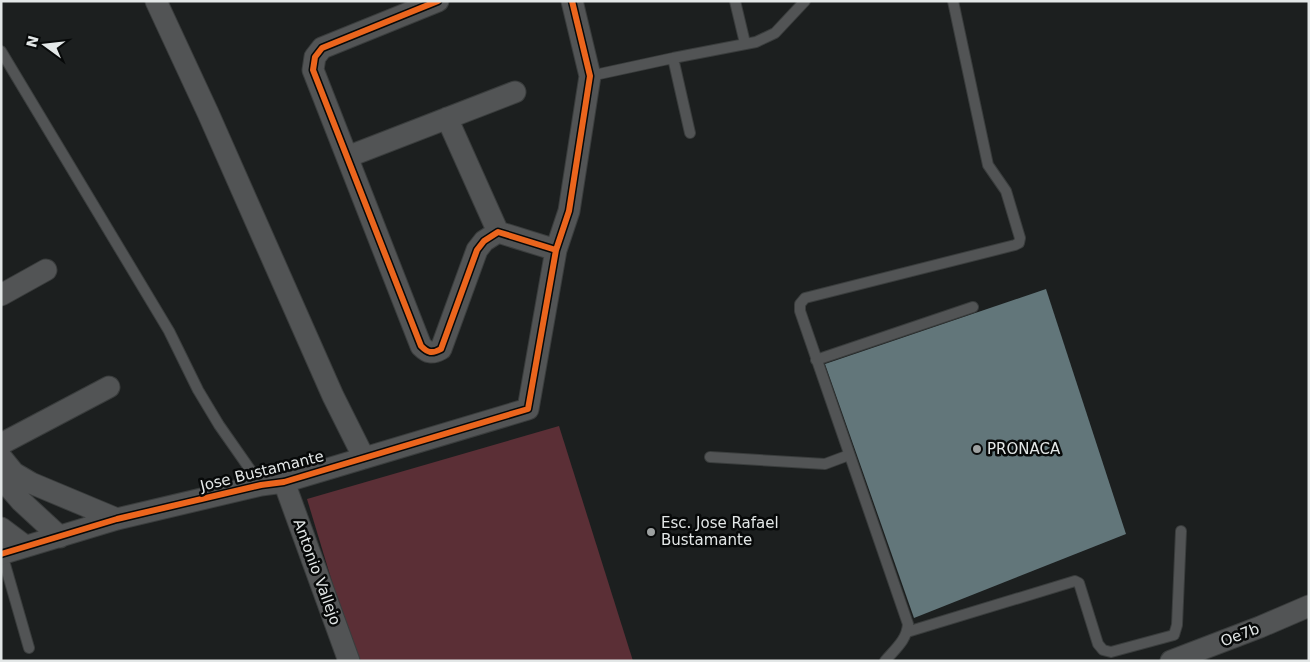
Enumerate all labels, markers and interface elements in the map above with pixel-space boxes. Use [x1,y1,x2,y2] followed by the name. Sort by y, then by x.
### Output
[20,20,70,70] north arrow
[23,34,42,49] text: N
[987,440,1061,458] place label: PRONACA
[971,443,983,455] marker: PRONACA
[197,447,326,495] street label: Jose Bustamante
[661,514,779,549] place label: Esc. Jose Rafael Bustamante
[289,516,345,628] street label: Antonio Vallejo
[645,526,657,538] marker: Esc. Jose Rafael Bustamante
[1218,619,1262,651] street label: Oe7b

